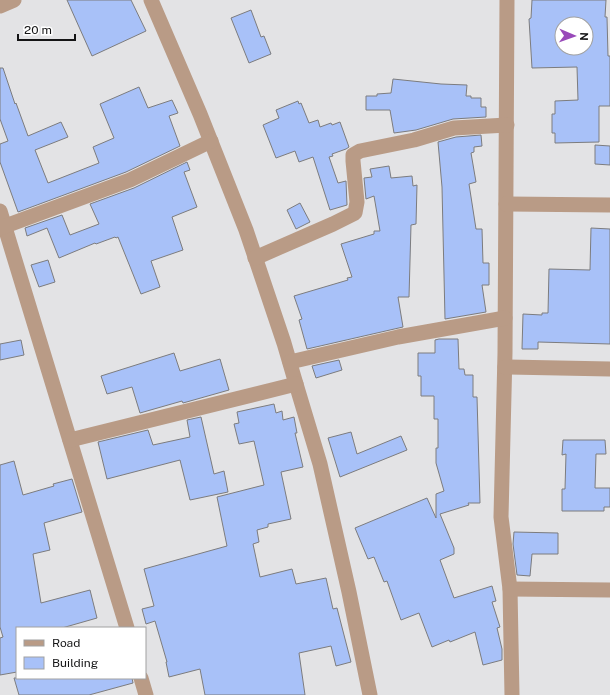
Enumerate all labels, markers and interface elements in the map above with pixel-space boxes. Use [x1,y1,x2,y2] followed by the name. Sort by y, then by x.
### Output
[18,16,75,42] scale bar
[554,16,594,56] north arrow
[24,23,52,37] text: 20 m
[578,32,590,41] text: N
[16,627,146,679] legend
[52,636,80,650] text: Road
[52,656,98,670] text: Building

